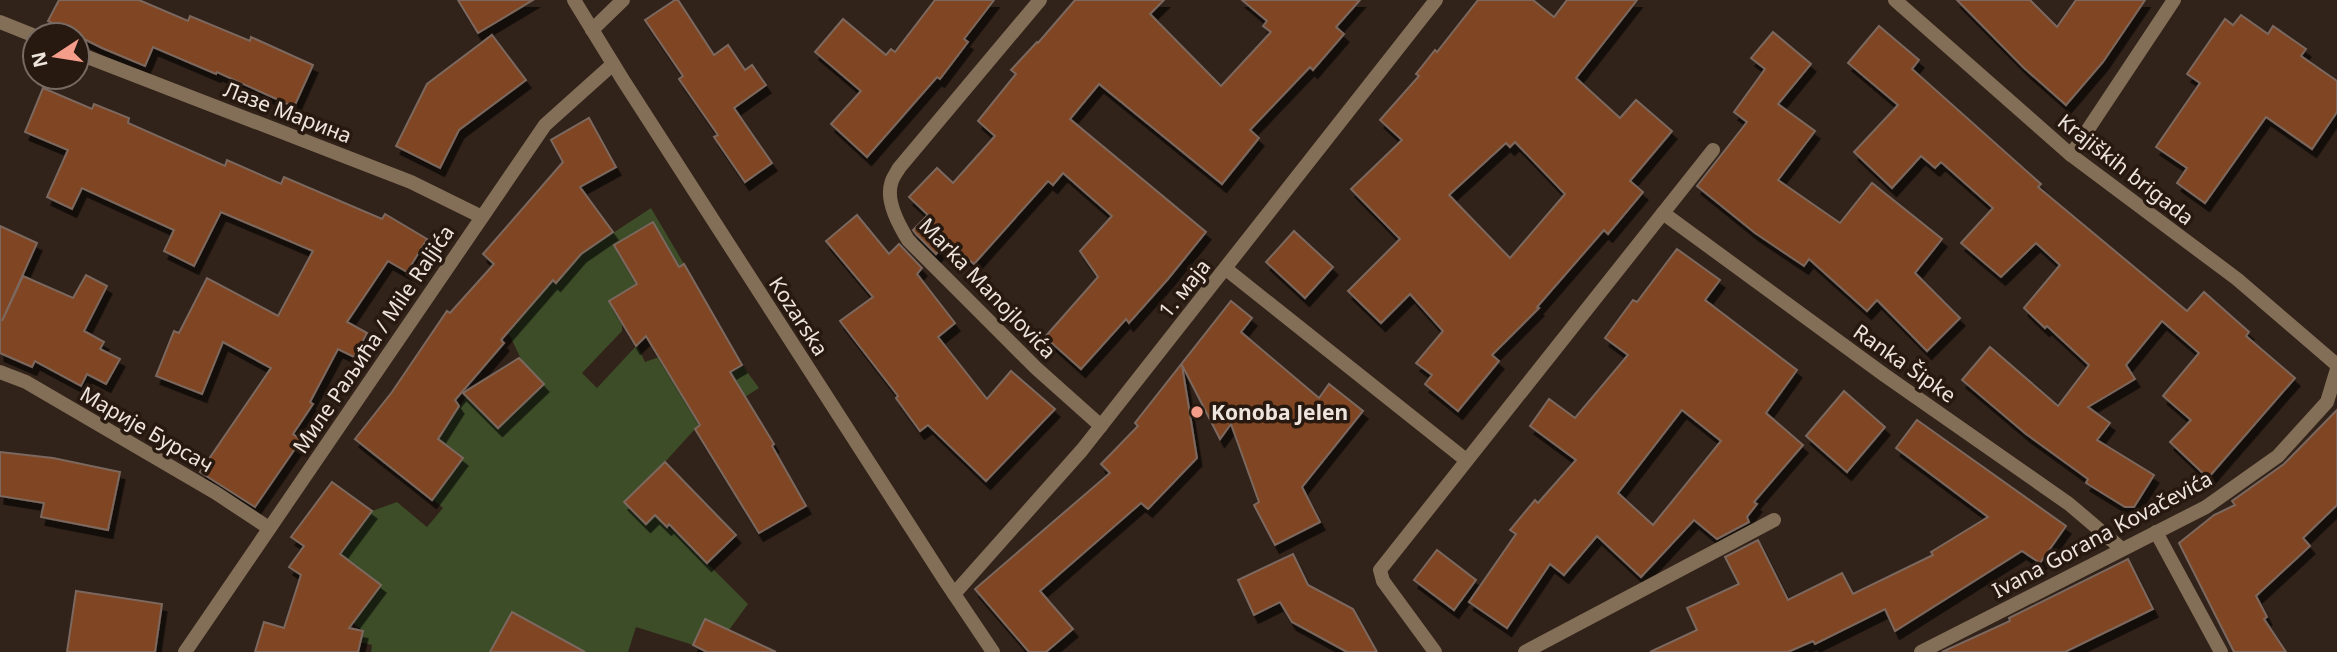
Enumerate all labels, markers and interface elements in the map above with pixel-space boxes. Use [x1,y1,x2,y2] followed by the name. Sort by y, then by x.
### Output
[21,21,91,91] north arrow
[25,49,54,70] text: N
[220,75,356,149] street label: Лазе Марина
[2052,107,2200,231] street label: Krajiških brigada
[913,212,1063,364] street label: Marka Manojlovića
[286,219,460,459] street label: Миле Раљића / Mile Raljića
[1152,253,1216,323] street label: 1. маја
[763,271,835,361] street label: Kozarska
[1848,317,1962,409] street label: Ranka Šipke
[75,379,219,479] street label: Марије Бурсач
[1211,398,1348,426] place label: Konoba Jelen
[1189,404,1205,420] marker: Konoba Jelen
[1987,464,2217,604] street label: Ivana Gorana Kovačevića

